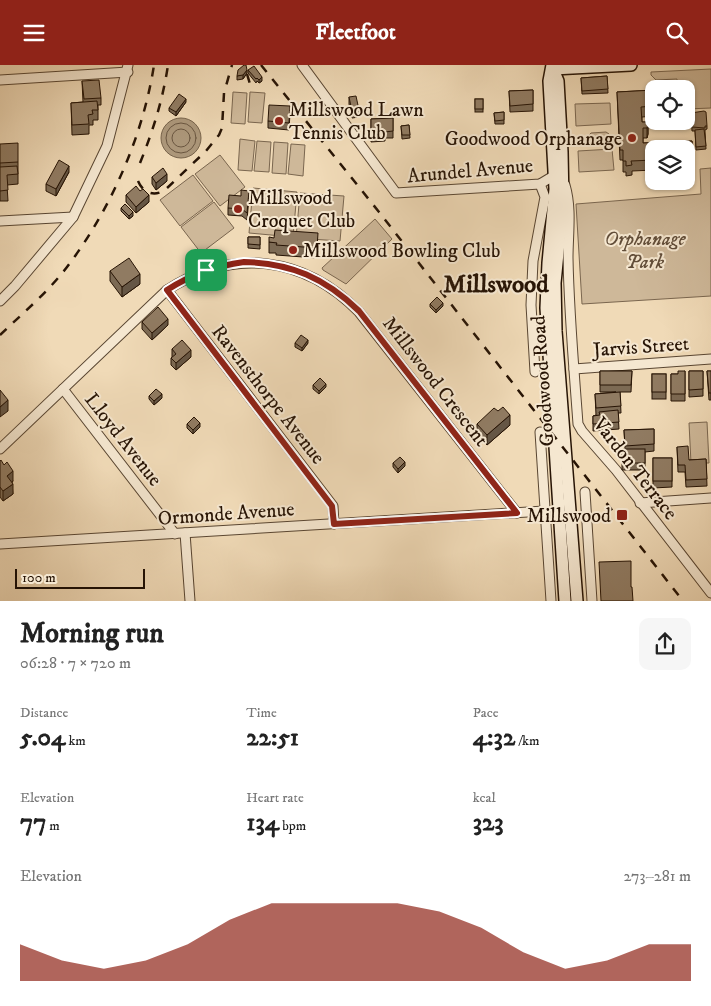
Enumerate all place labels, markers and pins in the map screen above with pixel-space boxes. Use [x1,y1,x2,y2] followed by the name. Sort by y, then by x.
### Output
[289,98,424,146] place label: Millswood Lawn Tennis Club
[273,115,285,127] marker: Millswood Lawn Tennis Club
[445,127,622,152] place label: Goodwood Orphanage
[626,132,638,144] marker: Goodwood Orphanage
[248,186,355,234] place label: Millswood Croquet Club
[232,203,244,215] marker: Millswood Croquet Club
[303,239,500,264] place label: Millswood Bowling Club
[287,244,299,256] marker: Millswood Bowling Club
[185,249,227,291] pin
[527,504,611,529] place label: Millswood
[615,508,629,522] marker: Millswood

